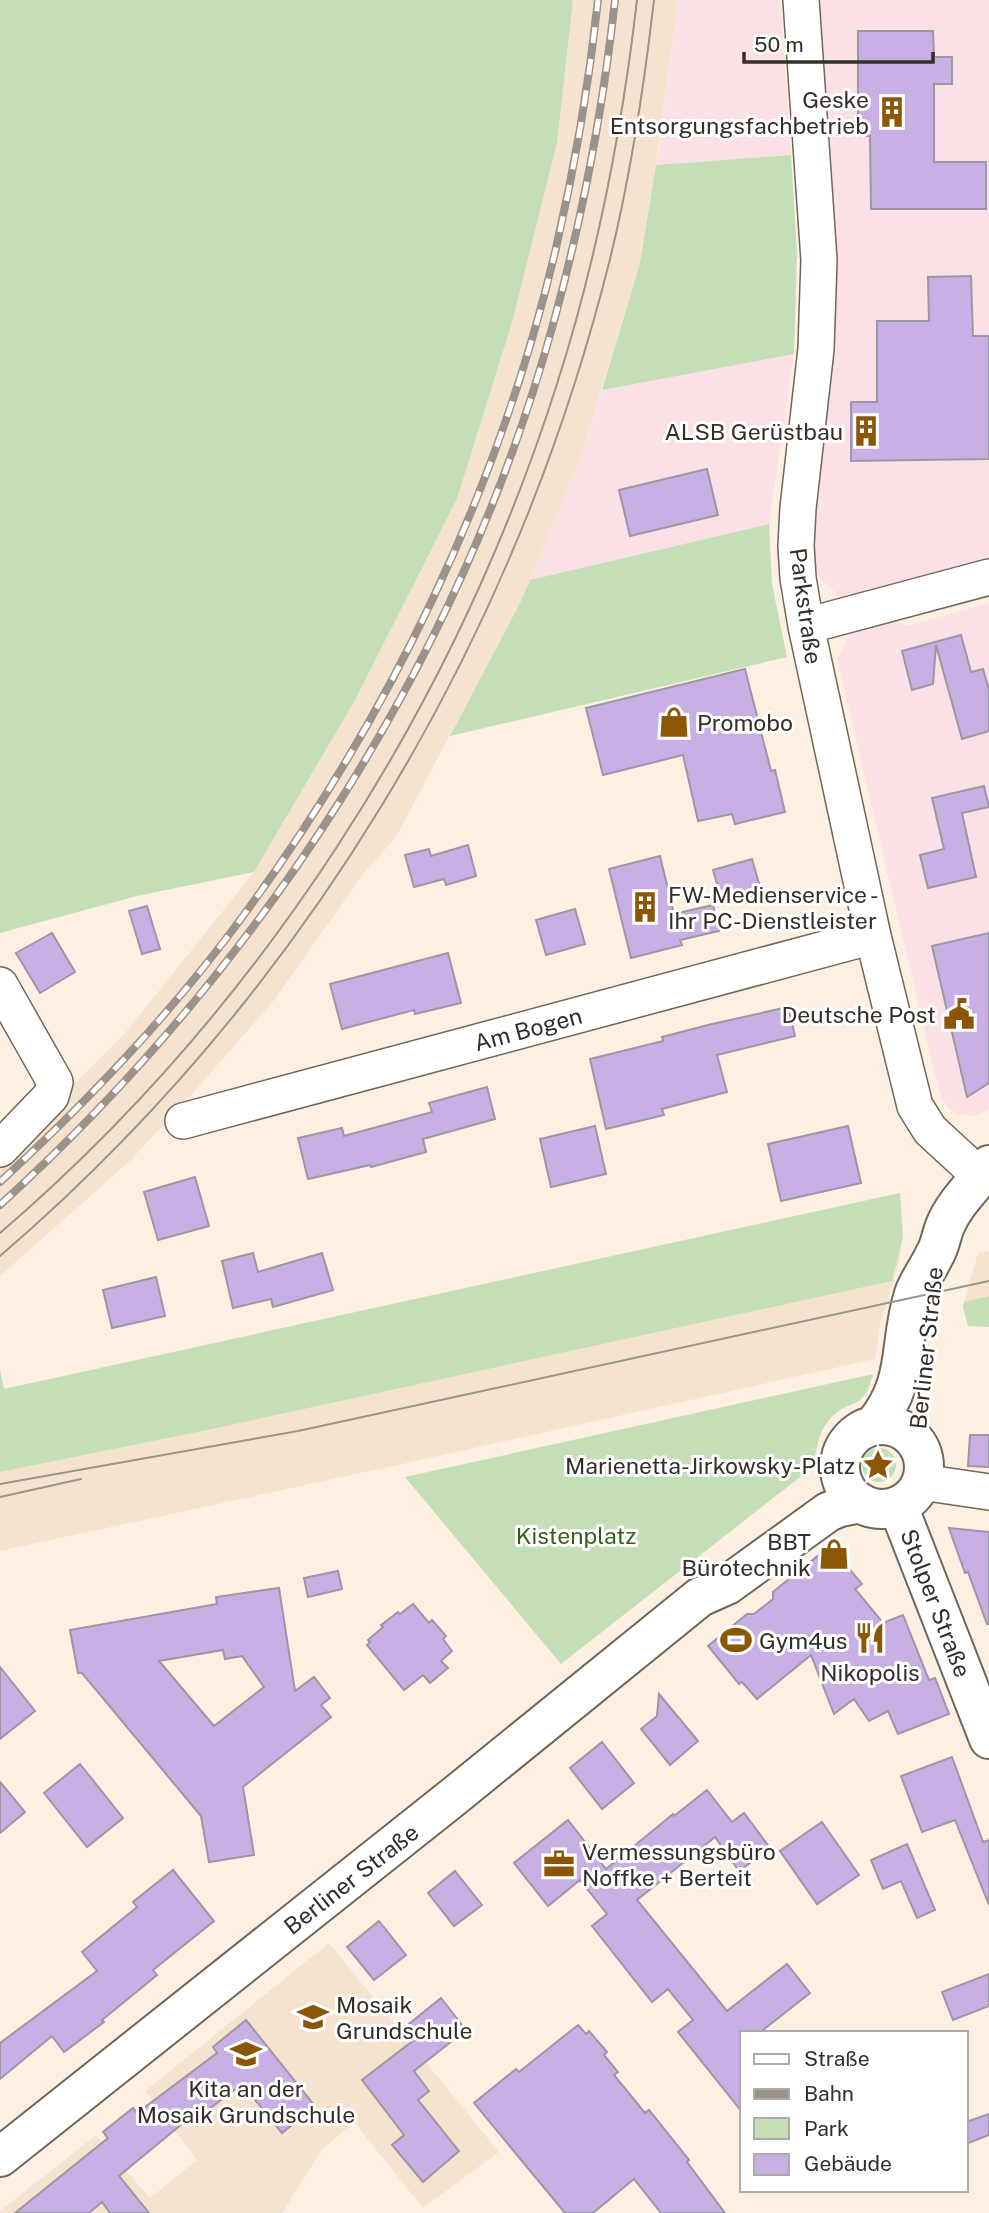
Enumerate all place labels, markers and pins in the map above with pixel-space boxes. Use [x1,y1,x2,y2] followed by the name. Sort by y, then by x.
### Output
[610,86,869,139] place label: Geske Entsorgungsfachbetrieb
[875,95,909,129] building icon: Geske Entsorgungsfachbetrieb
[849,414,883,448] building icon: ALSB Gerüstbau
[665,418,843,445] place label: ALSB Gerüstbau
[657,705,691,739] shop icon: Promobo
[697,709,793,736] place label: Promobo
[668,881,879,934] place label: FW-Medienservice - Ihr PC-Dienstleister
[628,890,662,924] building icon: FW-Medienservice - Ihr PC-Dienstleister
[942,997,976,1031] public building icon: Deutsche Post
[781,1001,936,1028] place label: Deutsche Post
[861,1448,895,1482] place icon: Marienetta-Jirkowsky-Platz
[565,1452,855,1479] place label: Marienetta-Jirkowsky-Platz
[681,1528,811,1581] place label: BBT Bürotechnik
[817,1537,851,1571] shop icon: BBT Bürotechnik
[853,1621,887,1655] restaurant icon: Nikopolis
[719,1623,753,1657] sports icon: Gym4us
[759,1627,848,1654] place label: Gym4us
[820,1659,920,1686] place label: Nikopolis
[582,1838,776,1891] place label: Vermessungsbüro Noffke + Berteit
[542,1847,576,1881] office icon: Vermessungsbüro Noffke + Berteit
[336,1991,473,2044] place label: Mosaik Grundschule
[296,2000,330,2034] school or university icon: Mosaik Grundschule
[229,2037,263,2071] school or university icon: Kita an der Mosaik Grundschule
[137,2075,355,2128] place label: Kita an der Mosaik Grundschule

